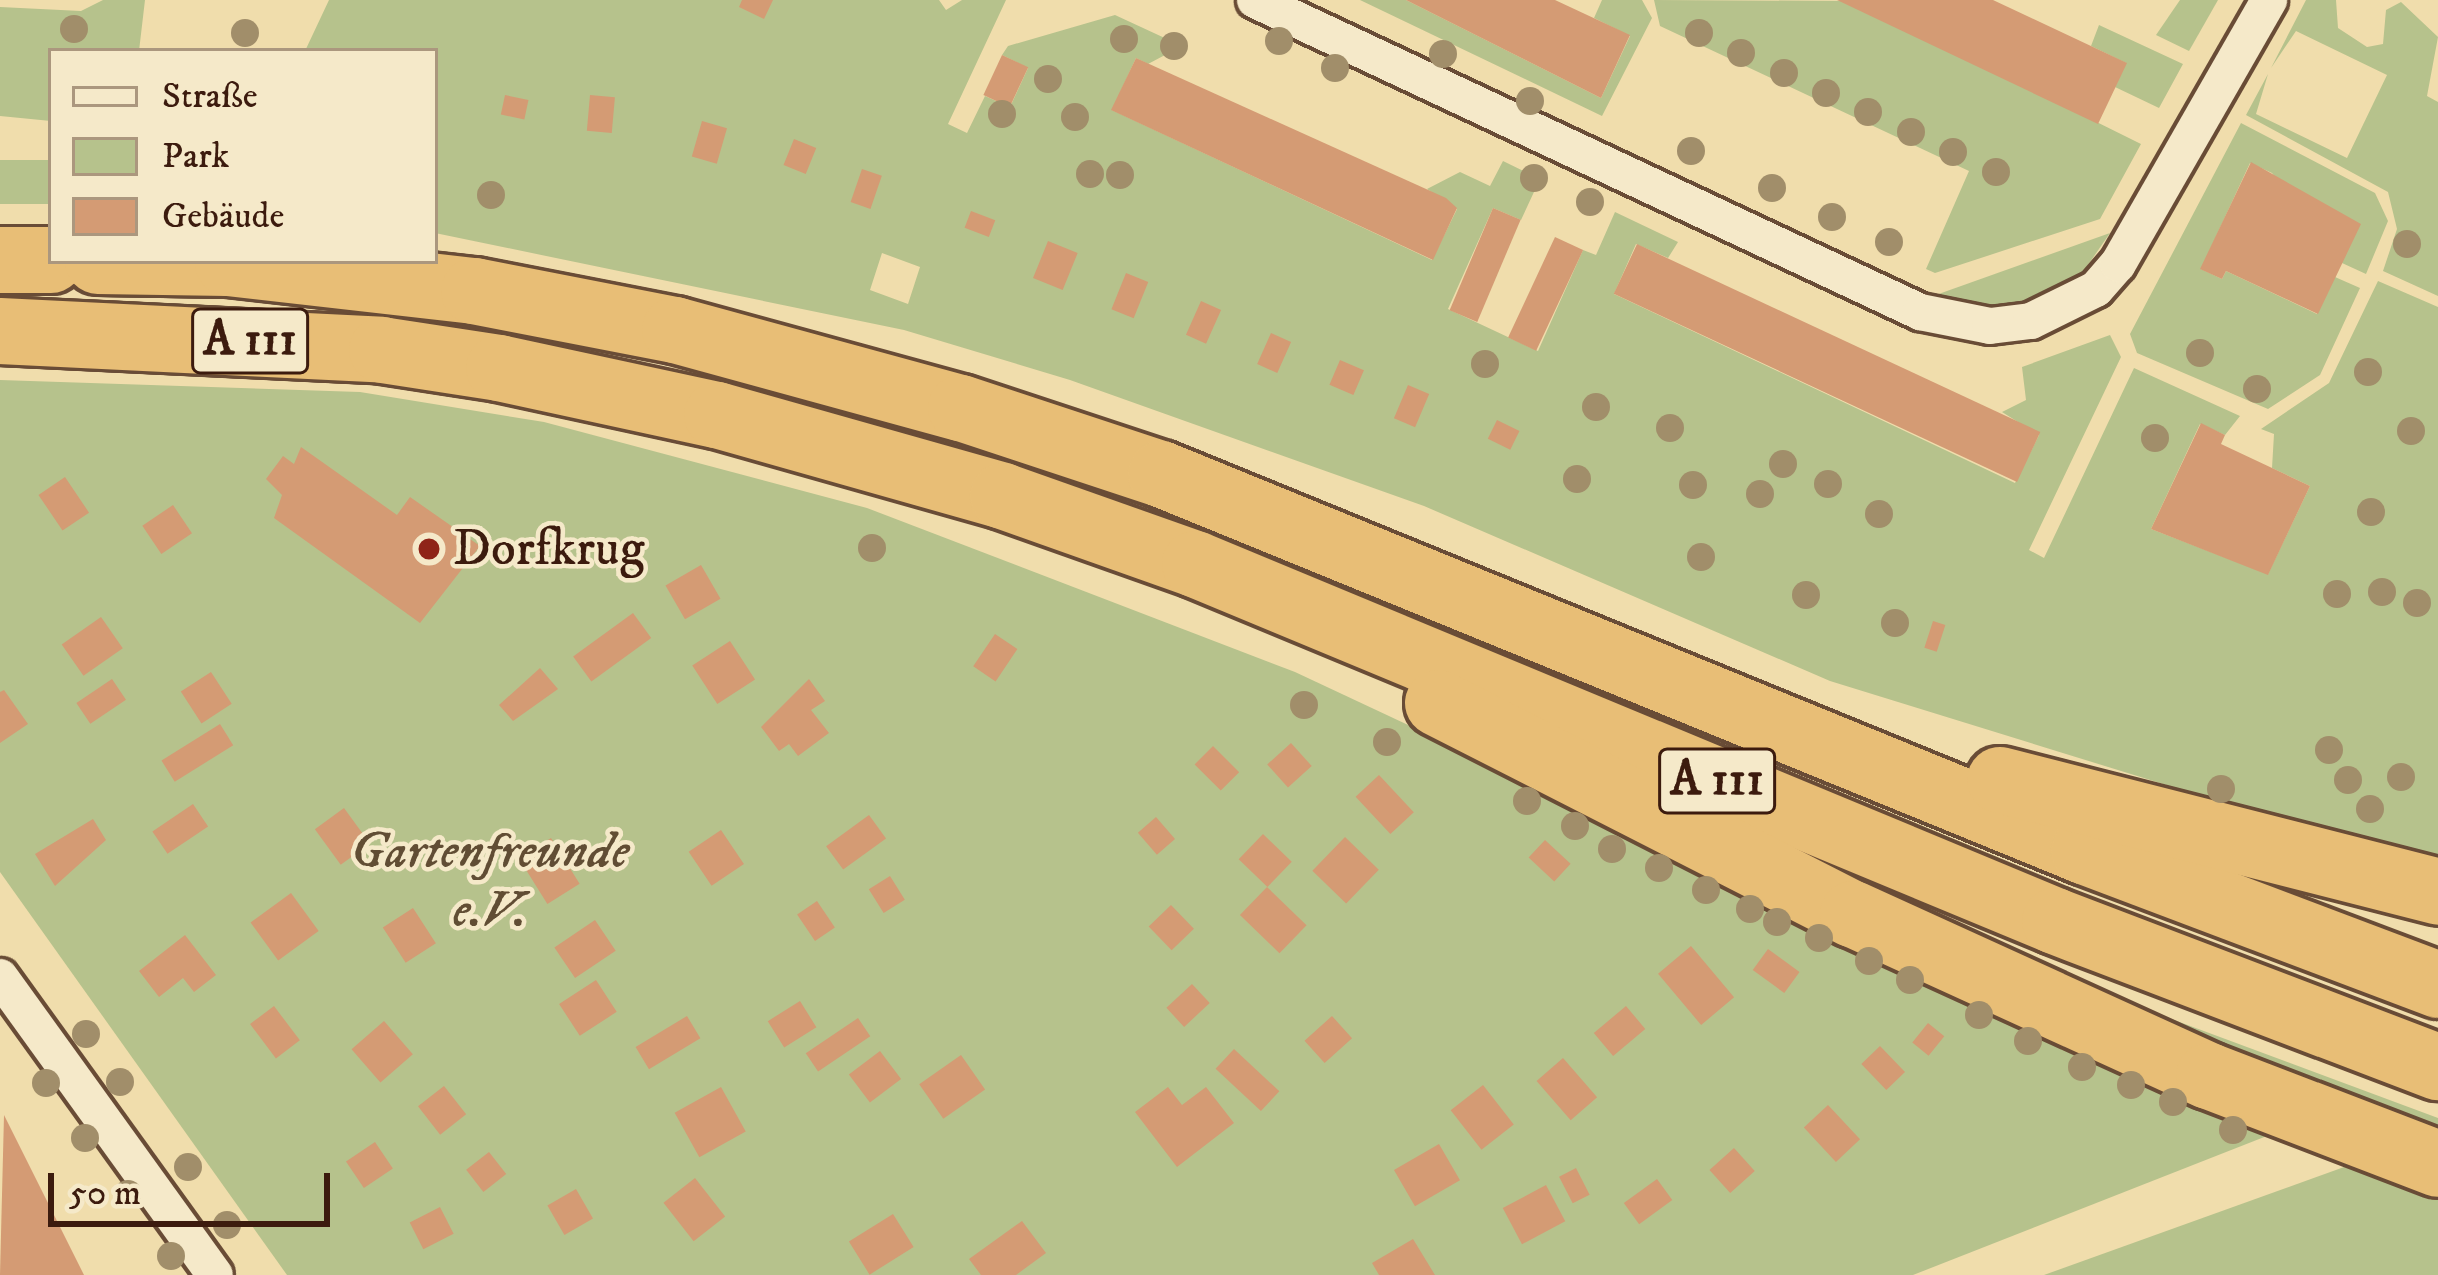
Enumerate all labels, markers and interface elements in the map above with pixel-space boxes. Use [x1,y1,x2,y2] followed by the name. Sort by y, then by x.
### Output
[48,48,438,264] legend
[162,74,258,119] text: Straße
[162,134,229,179] text: Park
[162,194,284,239] text: Gebäude
[190,299,310,383] road number: A 111
[453,518,645,580] place label: Dorfkrug
[416,536,442,562] marker: Dorfkrug
[1657,739,1777,823] road number: A 111
[351,822,629,942] park label: Gartenfreunde e.V.
[54,1149,336,1223] scale bar
[69,1171,141,1216] text: 50 m

